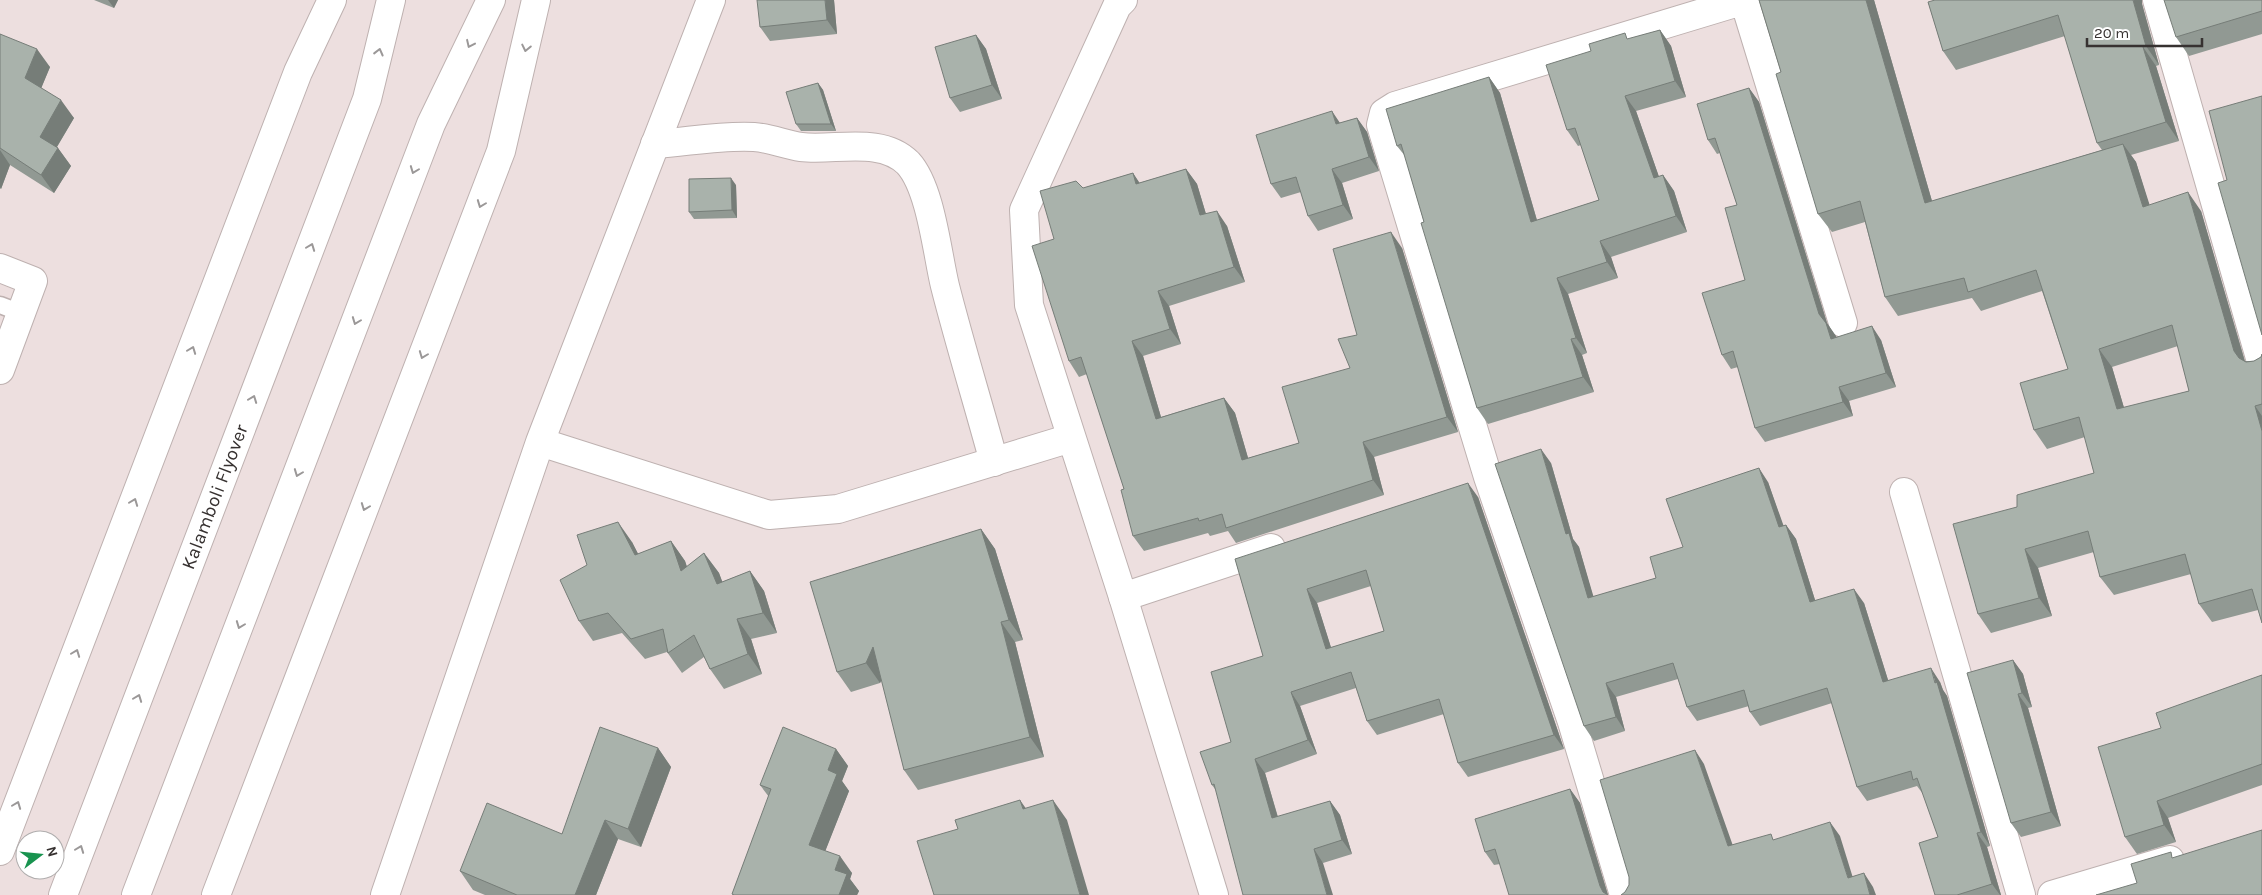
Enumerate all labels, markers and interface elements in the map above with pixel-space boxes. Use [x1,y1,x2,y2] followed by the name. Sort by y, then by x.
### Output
[2087,15,2202,47] scale bar
[2094,24,2129,42] text: 20 m
[465,39,476,48] one-way arrow
[521,43,532,52] one-way arrow
[373,47,384,56] one-way arrow
[410,165,420,173] one-way arrow
[477,199,487,207] one-way arrow
[305,243,315,252] one-way arrow
[352,317,362,325] one-way arrow
[186,346,196,355] one-way arrow
[419,351,429,359] one-way arrow
[246,395,257,404] one-way arrow
[177,421,253,573] street label: Kalamboli Flyover
[294,468,304,477] one-way arrow
[128,498,138,506] one-way arrow
[361,502,371,511] one-way arrow
[236,620,246,629] one-way arrow
[70,650,80,658] one-way arrow
[132,694,142,703] one-way arrow
[11,801,22,810] one-way arrow
[15,830,65,880] north arrow
[42,844,62,859] text: N
[74,846,84,854] one-way arrow

